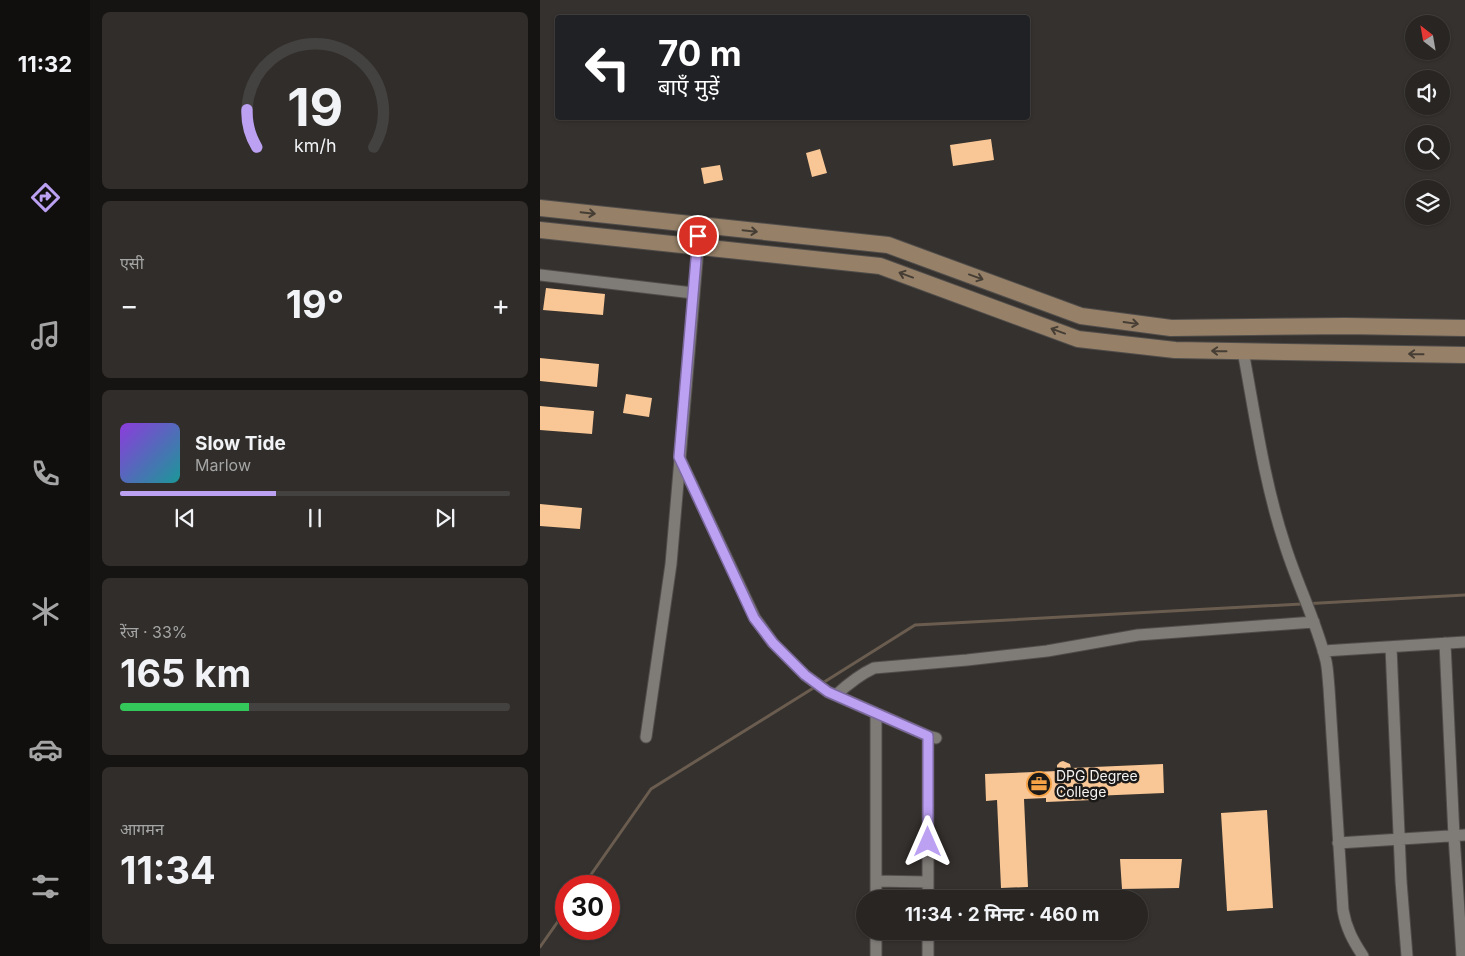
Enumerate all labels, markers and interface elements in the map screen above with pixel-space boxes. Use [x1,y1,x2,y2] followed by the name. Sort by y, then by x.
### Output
[1405,15,1450,60] north arrow
[1405,15,1450,225] map controls
[658,32,742,74] text: 70 m
[575,35,640,100] icon: left
[18,51,72,77] text: 11:32
[1405,70,1450,115] button: sound
[658,74,720,100] text: बाएँ मुड़ें
[287,76,343,139] text: 19
[1405,125,1450,170] button: search
[294,135,336,156] text: km/h
[28,180,63,215] icon: directions
[1405,180,1450,225] button: layers
[580,208,596,218] one-way arrow
[677,215,719,257] pin
[684,222,712,250] icon: arrive
[742,226,758,236] one-way arrow
[120,253,144,273] text: एसी
[899,270,914,279] one-way arrow
[968,273,983,282] one-way arrow
[286,281,344,327] text: 19°
[120,288,139,322] text: −
[491,288,510,322] text: +
[28,318,63,353] icon: music
[1123,318,1139,328] one-way arrow
[1051,326,1066,335] one-way arrow
[1211,346,1228,356] one-way arrow
[1409,349,1425,359] one-way arrow
[195,432,286,455] text: Slow Tide
[195,455,251,475] text: Marlow
[28,456,63,491] icon: phone
[171,504,199,532] icon: previous
[301,504,329,532] icon: pause
[431,504,459,532] icon: next
[28,594,63,629] icon: climate
[120,622,188,642] text: रेंज · 33%
[120,650,251,696] text: 165 km
[28,732,63,767] icon: car
[1056,767,1138,800] place label: DPG Degree College
[1026,771,1052,797] office icon: DPG Degree College
[901,815,953,867] position arrow
[120,819,164,839] text: आगमन
[120,847,216,893] text: 11:34
[28,869,63,904] icon: filters
[555,875,620,940] speed limit sign: 30
[905,903,1099,926] text: 11:34 · 2 मिनट · 460 m

